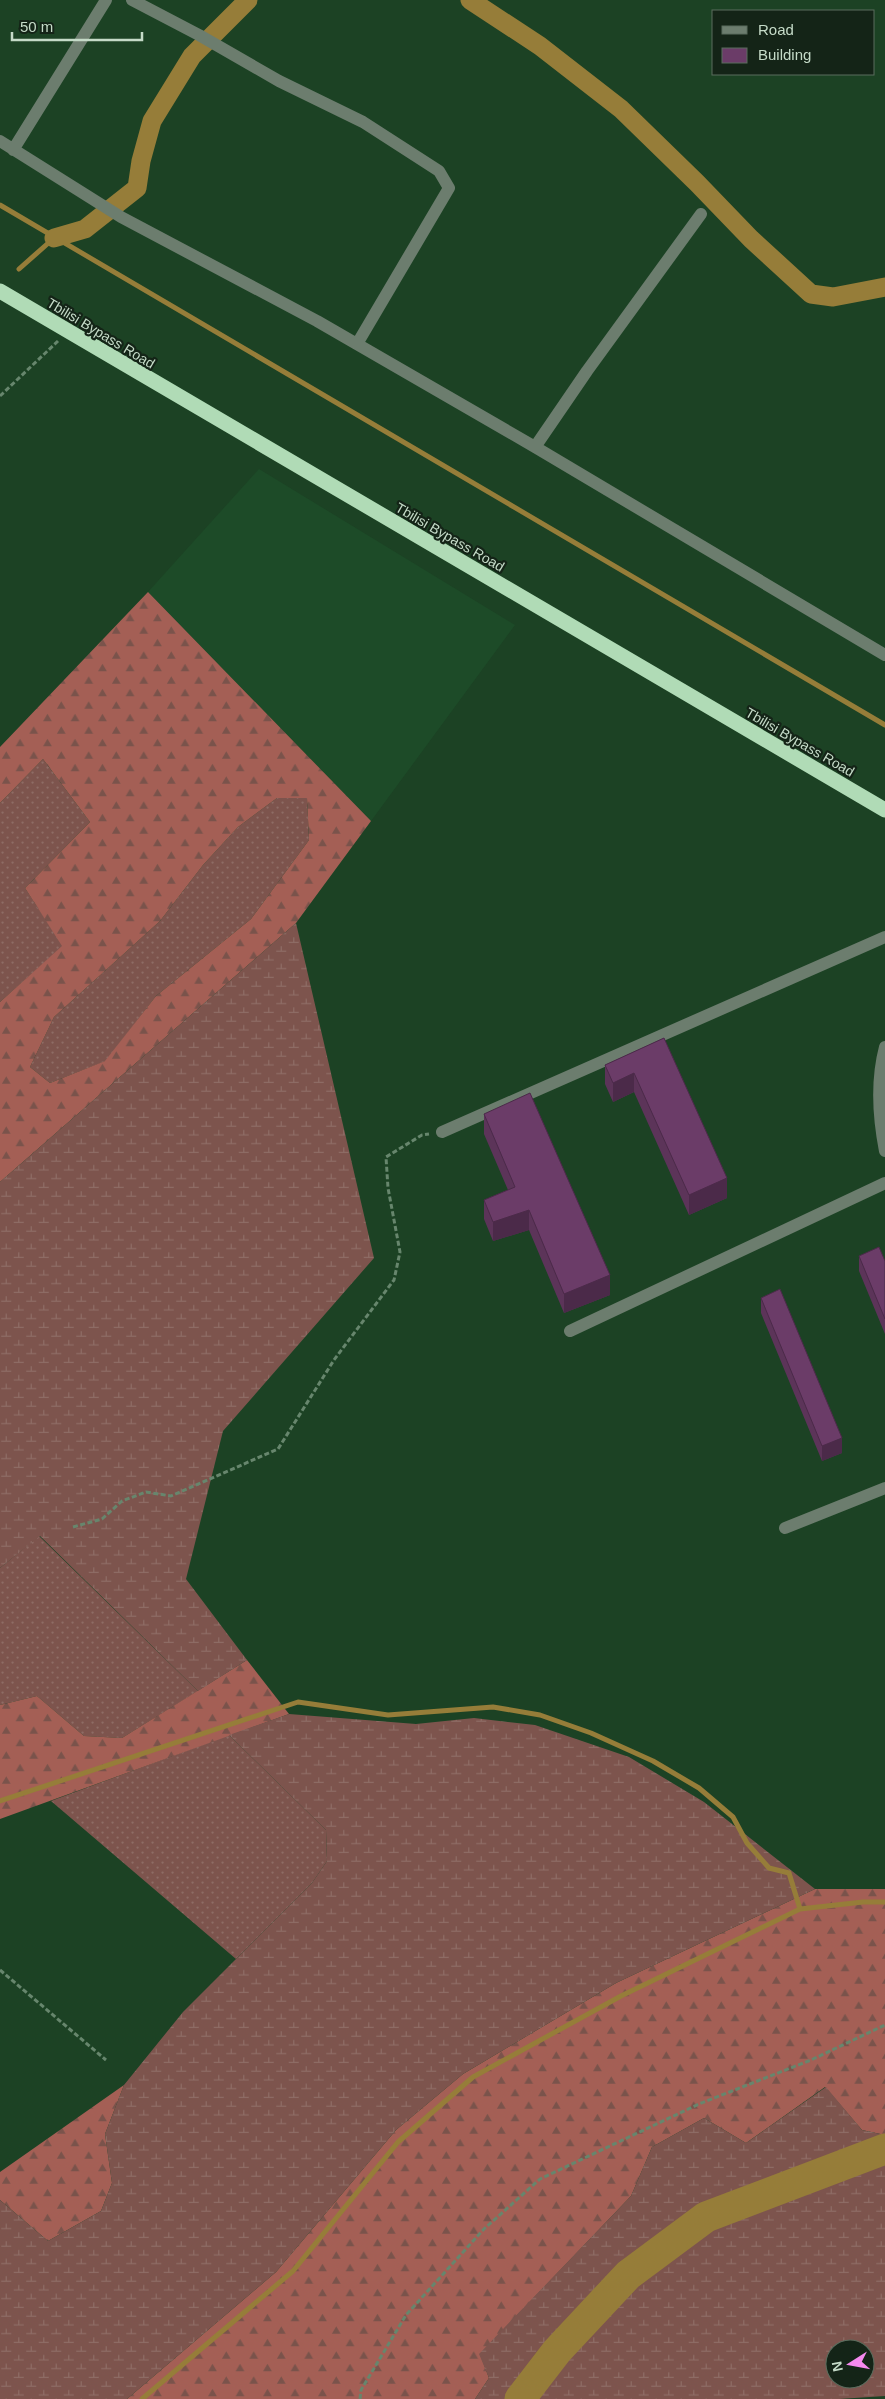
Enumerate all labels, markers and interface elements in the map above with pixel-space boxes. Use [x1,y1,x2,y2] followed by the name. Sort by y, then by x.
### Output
[12,10,142,42] scale bar
[712,10,875,75] legend
[20,18,53,35] text: 50 m
[758,21,794,38] text: Road
[758,46,811,63] text: Building
[44,294,158,372] street label: Tbilisi Bypass Road
[393,499,507,575] street label: Tbilisi Bypass Road
[743,704,857,780] street label: Tbilisi Bypass Road
[825,2339,875,2389] north arrow
[828,2360,846,2373] text: N

